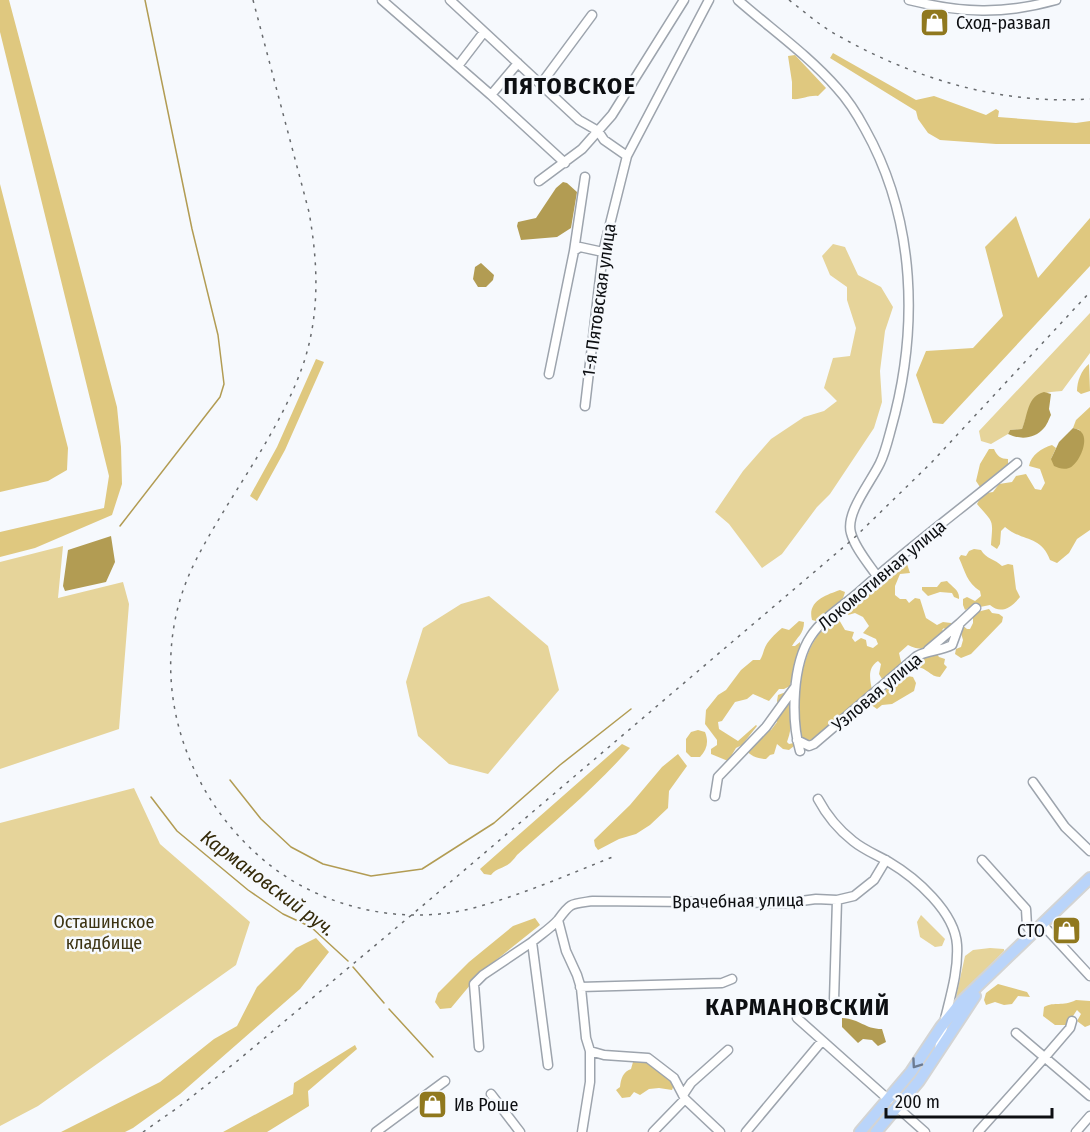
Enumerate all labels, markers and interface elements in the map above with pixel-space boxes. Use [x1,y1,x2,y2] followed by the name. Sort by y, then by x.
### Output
[919,7,951,39] shop icon: Сход-развал
[956,12,1051,34] place label: Сход-развал
[503,72,637,100] district label: ПЯТОВСКОЕ
[577,222,621,378] street label: 1-я Пятовская улица
[813,515,951,635] street label: Локомотивная улица
[827,648,927,737] street label: Узловая улица
[196,825,340,941] water label: Кармановский руч.
[672,889,804,913] street label: Врачебная улица
[54,911,155,954] park label: Осташинское кладбище
[1050,915,1082,947] shop icon: СТО
[1017,920,1045,942] place label: СТО
[705,993,891,1021] district label: КАРМАНОВСКИЙ
[912,1058,923,1069] one-way arrow
[886,1081,1052,1119] scale bar
[417,1089,449,1121] shop icon: Ив Роше
[895,1091,940,1113] text: 200 m
[454,1094,518,1116] place label: Ив Роше

